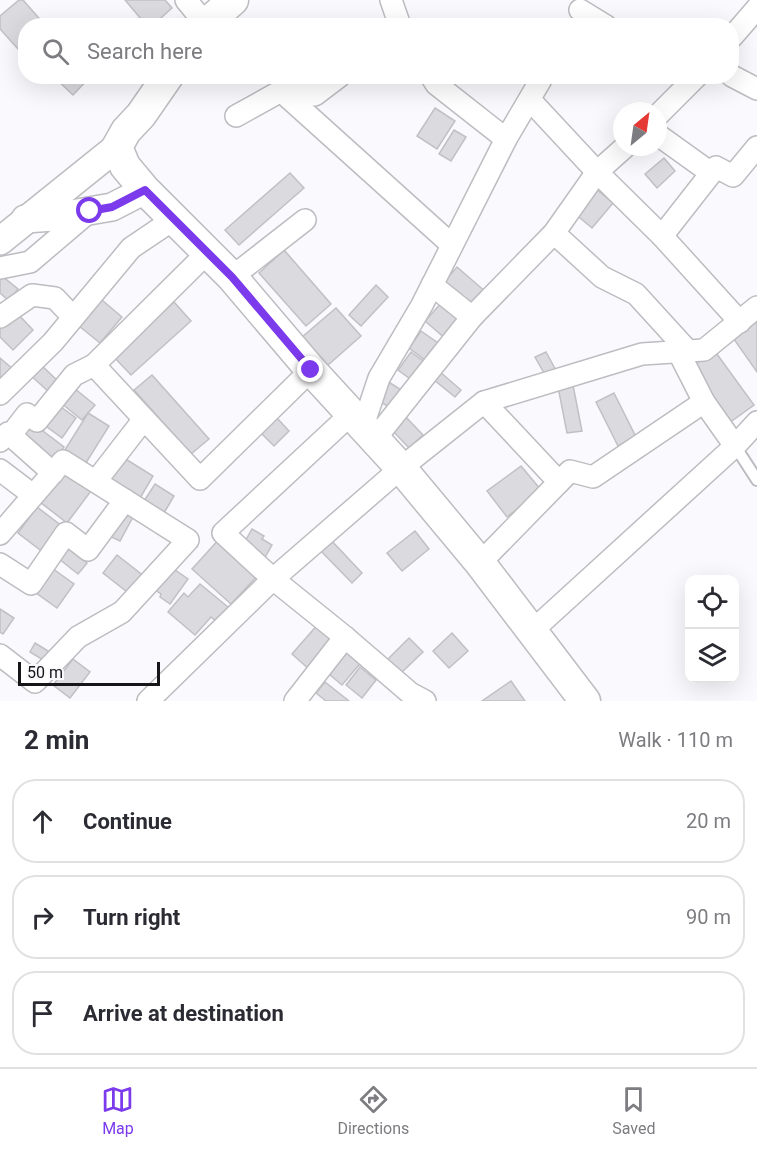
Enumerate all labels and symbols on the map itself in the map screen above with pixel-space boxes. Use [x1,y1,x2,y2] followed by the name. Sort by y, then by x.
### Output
[613,102,667,156] north arrow
[76,197,102,223] route start
[297,356,323,382] route end
[18,659,160,686] scale bar

